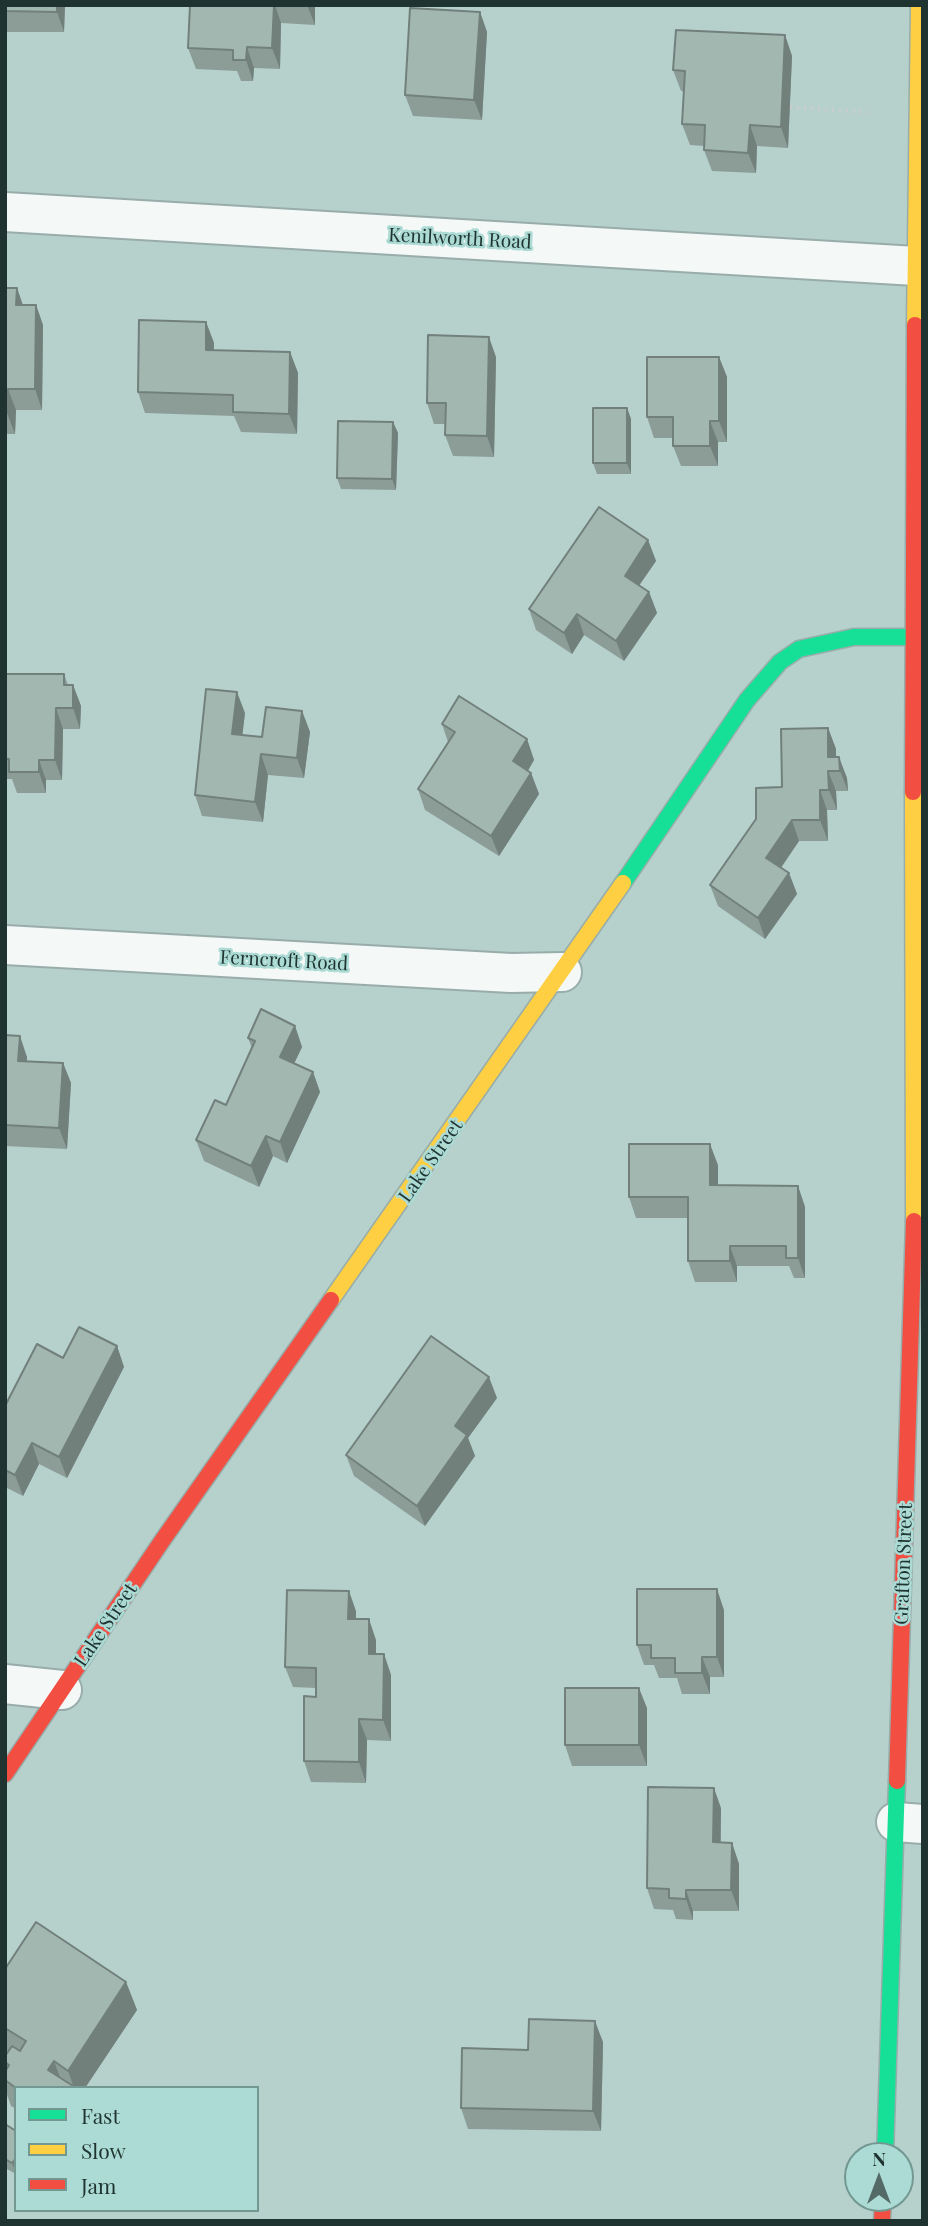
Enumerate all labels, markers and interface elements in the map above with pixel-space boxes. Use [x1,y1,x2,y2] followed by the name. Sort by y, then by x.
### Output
[388,224,532,254] street label: Kenilworth Road
[219,946,349,976] street label: Ferncroft Road
[394,1115,468,1207] street label: Lake Street
[890,1503,918,1625] street label: Grafton Street
[70,1579,142,1671] street label: Lake Street
[14,2086,259,2212] legend
[81,2101,120,2129] text: Fast
[81,2136,126,2164] text: Slow
[844,2142,914,2212] north arrow
[872,2145,886,2171] text: N
[81,2171,117,2199] text: Jam

